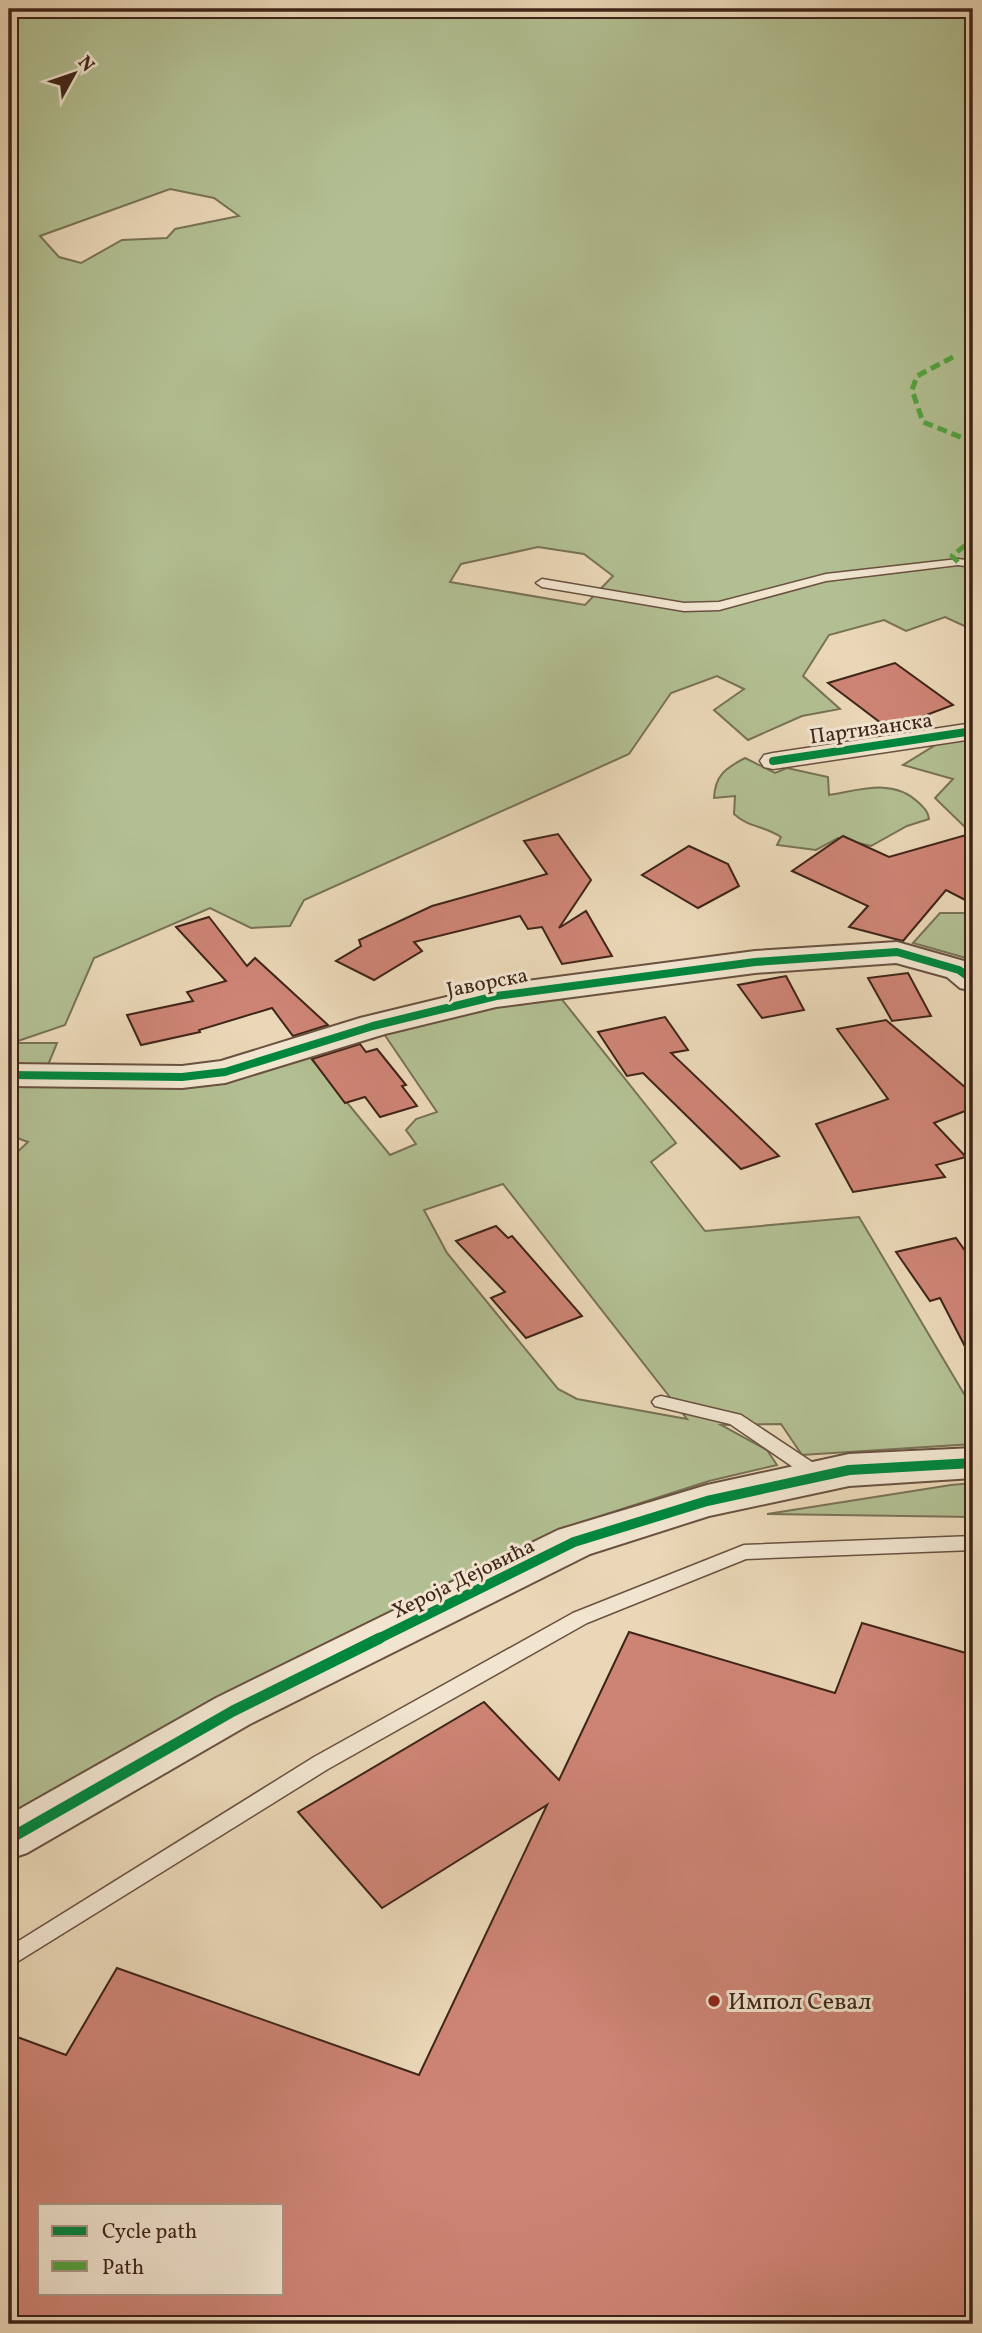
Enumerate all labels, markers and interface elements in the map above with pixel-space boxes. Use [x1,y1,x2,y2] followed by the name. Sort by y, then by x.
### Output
[38,38,108,108] north arrow
[71,51,100,78] text: N
[808,706,935,752] street label: Партизанска
[444,961,530,1006] street label: Јаворска
[387,1532,540,1626] street label: Хероја Дејовића
[728,1986,871,2020] place label: Импол Севал
[706,1993,722,2009] marker: Импол Севал
[38,2204,284,2294] legend
[102,2218,197,2247] text: Cycle path
[102,2254,144,2283] text: Path

